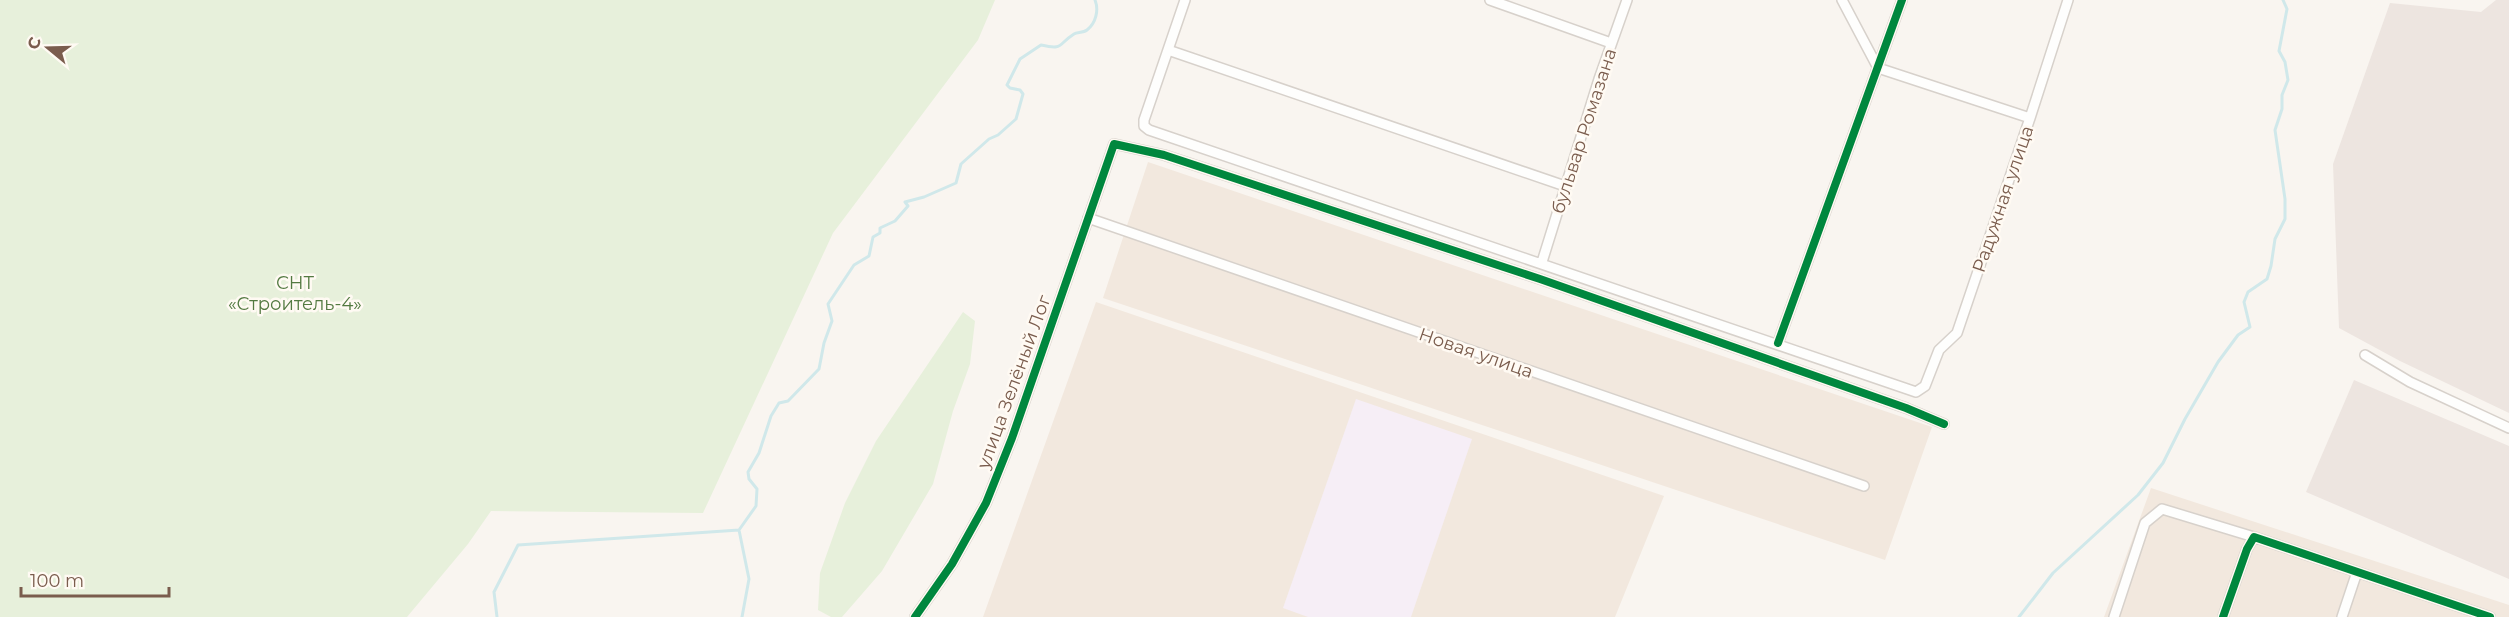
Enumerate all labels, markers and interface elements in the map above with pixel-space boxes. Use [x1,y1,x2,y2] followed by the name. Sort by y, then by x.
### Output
[18,18,78,78] north arrow
[23,34,45,52] text: С
[1547,45,1621,217] street label: бульвар Ромазана
[1968,123,2038,275] street label: Радужная улица
[228,272,362,315] park label: СНТ «Строитель-4»
[972,292,1056,473] street label: улица Зелёный Лог
[1416,323,1536,383] street label: Новая улица
[21,560,170,598] scale bar
[30,570,84,592] text: 100 m

